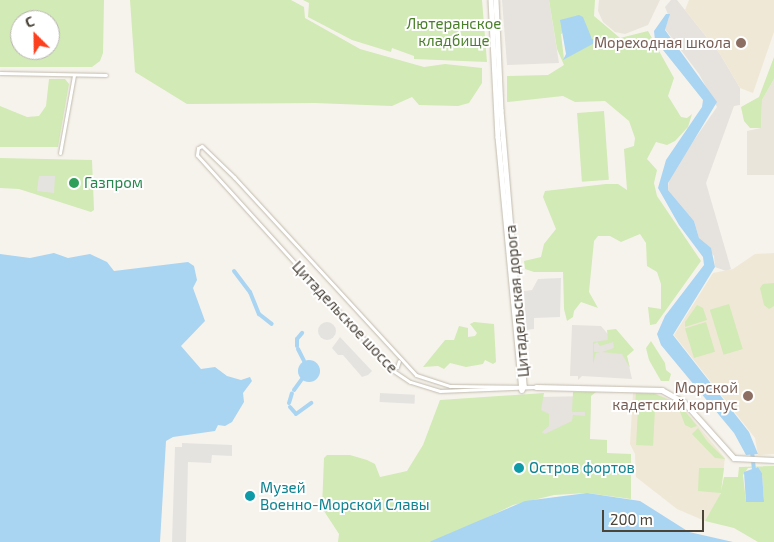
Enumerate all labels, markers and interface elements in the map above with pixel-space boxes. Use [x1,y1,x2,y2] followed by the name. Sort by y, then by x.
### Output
[10,10,60,60] north arrow
[22,12,36,31] text: С
[407,14,501,49] park label: Лютеранское кладбище
[594,34,731,52] place label: Мореходная школа
[735,37,747,49] marker: Мореходная школа
[84,174,143,192] place label: Газпром
[68,177,80,189] marker: Газпром
[501,224,533,378] street label: Цитадельская дорога
[288,257,402,377] street label: Цитадельское шоссе
[612,378,738,413] place label: Морской кадетский корпус
[742,390,754,402] marker: Морской кадетский корпус
[529,459,635,477] place label: Остров фортов
[513,462,525,474] marker: Остров фортов
[260,478,430,513] place label: Музей Военно-Морской Славы
[244,490,256,502] marker: Музей Военно-Морской Славы
[604,500,706,532] scale bar
[610,510,653,528] text: 200 m

